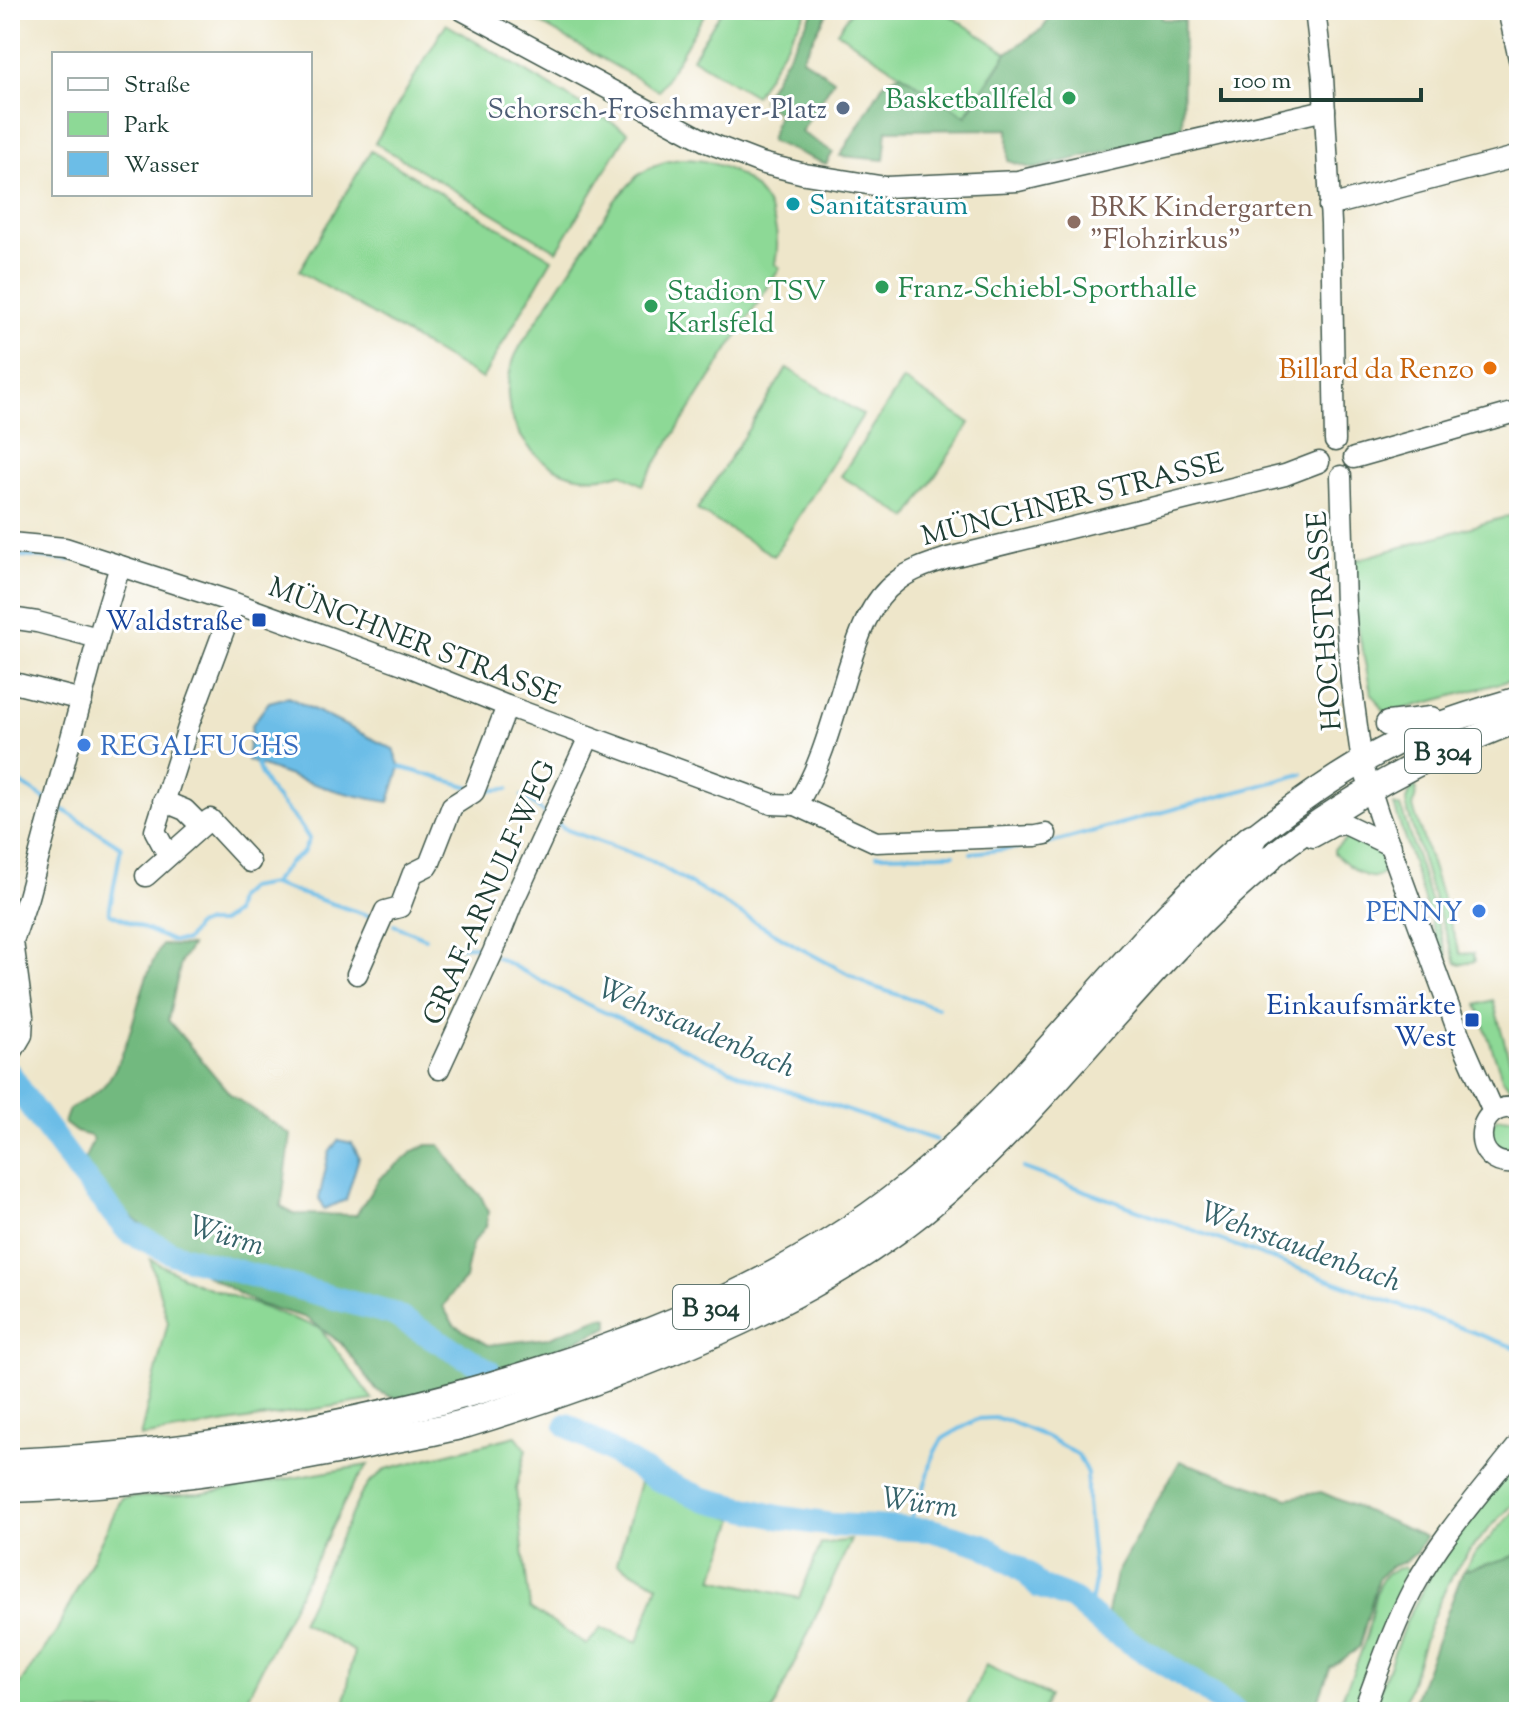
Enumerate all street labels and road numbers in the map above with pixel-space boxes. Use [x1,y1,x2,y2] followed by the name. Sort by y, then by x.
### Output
[917,444,1228,558] street label: MÜNCHNER STRASSE
[1298,510,1354,732] street label: HOCHSTRASSE
[262,569,566,717] street label: MÜNCHNER STRASSE
[1405,729,1481,773] road number: B 304
[414,754,567,1032] street label: GRAF-ARNULF-WEG
[673,1285,749,1329] road number: B 304

